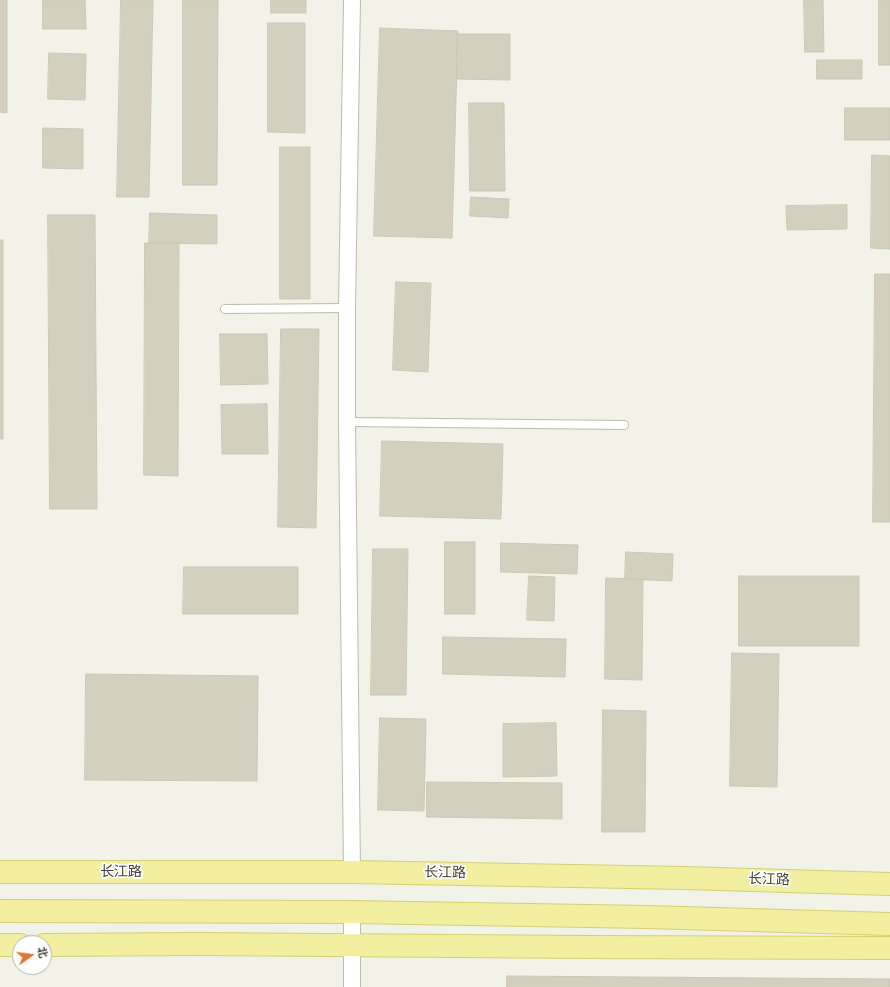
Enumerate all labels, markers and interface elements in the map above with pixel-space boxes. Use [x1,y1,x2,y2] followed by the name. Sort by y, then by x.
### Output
[100,864,142,880] street label: 长江路
[424,864,466,882] street label: 长江路
[748,871,790,889] street label: 长江路
[12,935,52,975] north arrow
[36,946,50,959] text: 北

